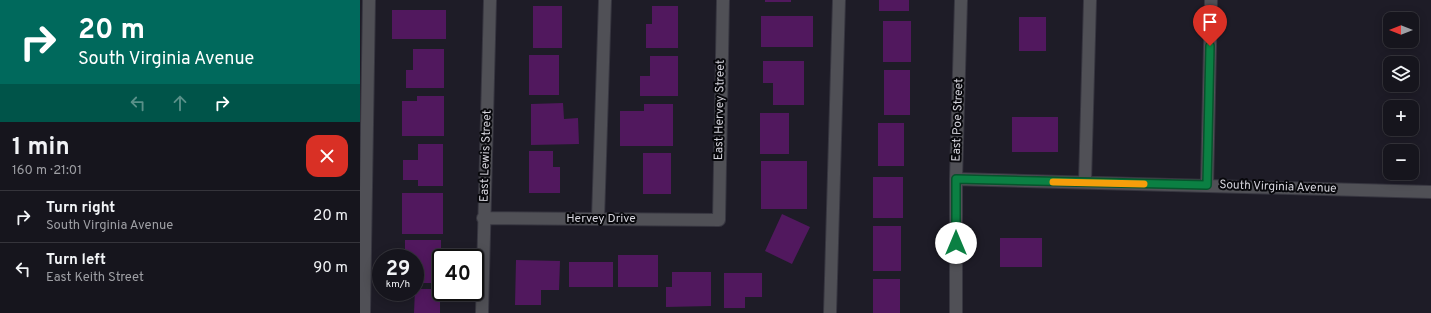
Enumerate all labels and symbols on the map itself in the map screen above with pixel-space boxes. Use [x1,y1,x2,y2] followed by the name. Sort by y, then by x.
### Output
[1193,5,1227,46] pin
[1383,12,1419,48] north arrow
[711,60,729,160] street label: East Hervey Street
[949,78,967,162] street label: East Poe Street
[476,110,496,202] street label: East Lewis Street
[1219,177,1337,197] street label: South Virginia Avenue
[566,211,636,227] street label: Hervey Drive
[935,222,977,264] position arrow
[432,249,484,301] speed limit sign: 40

